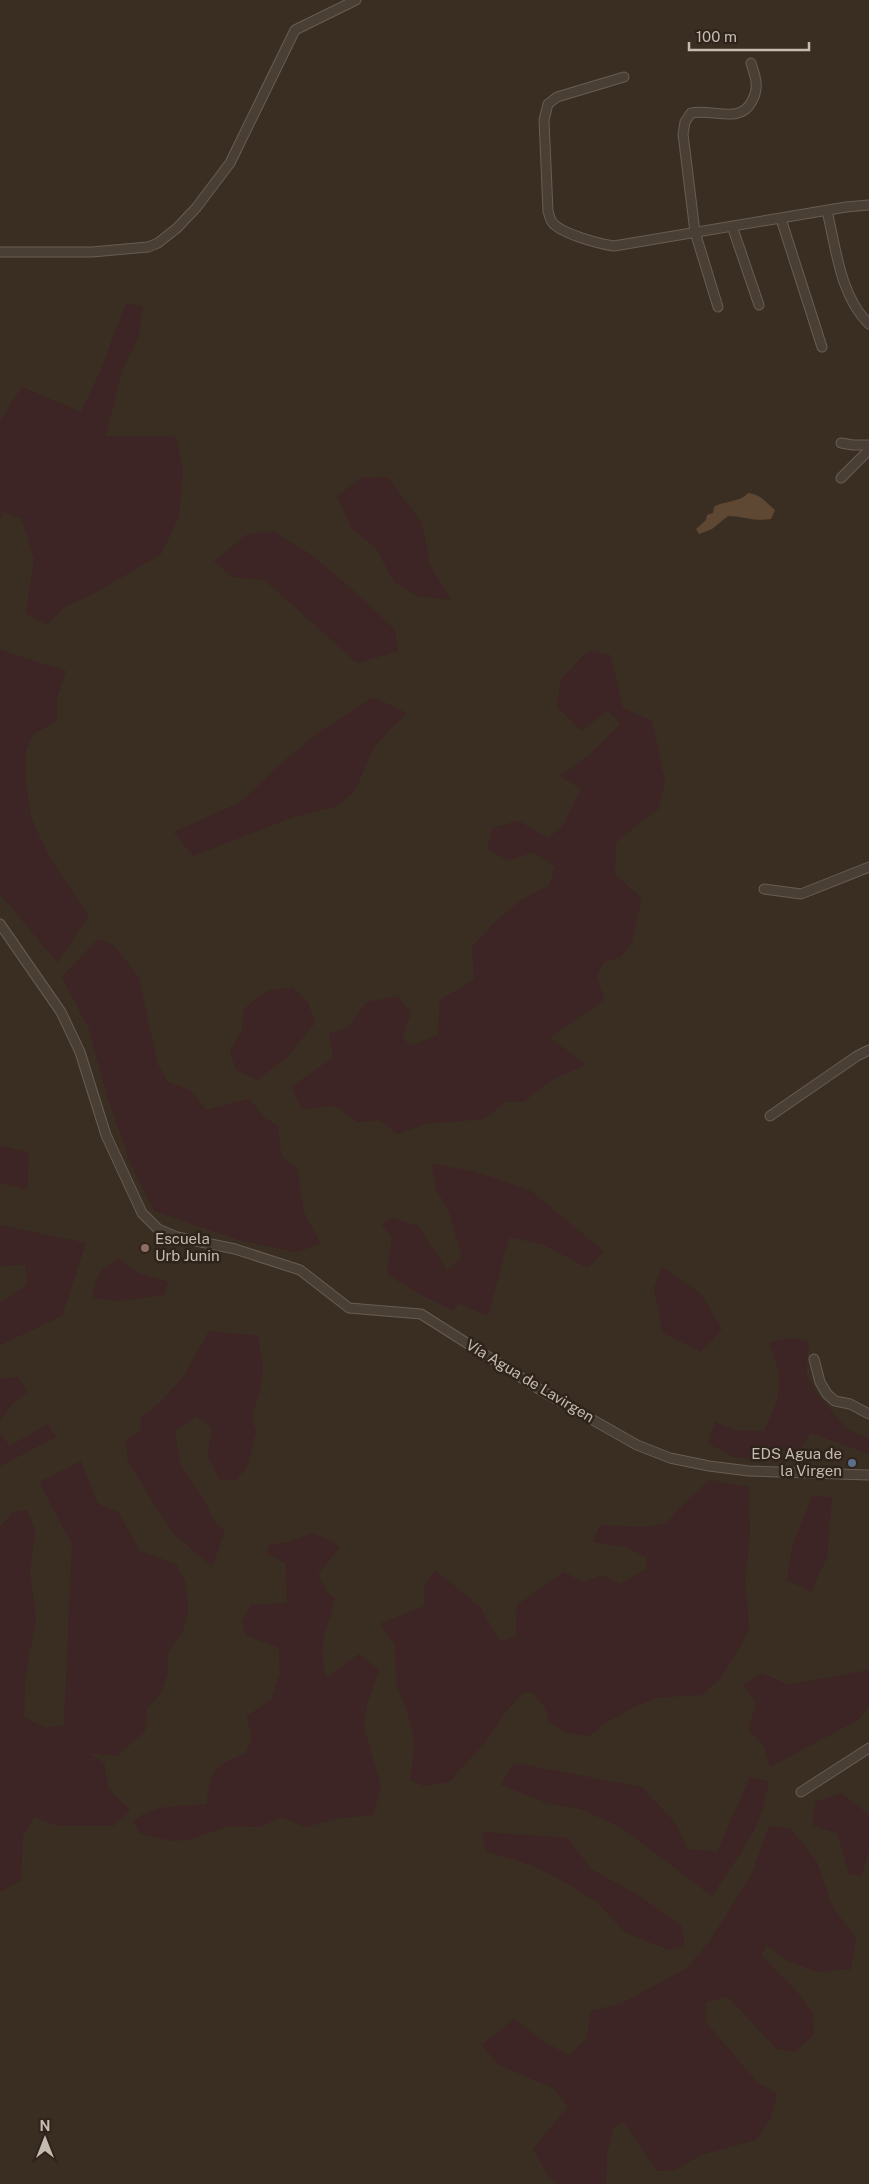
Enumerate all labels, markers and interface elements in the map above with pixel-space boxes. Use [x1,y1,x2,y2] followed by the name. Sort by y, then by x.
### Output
[689,20,809,52] scale bar
[696,28,737,45] text: 100 m
[155,1230,220,1264] place label: Escuela Urb Junin
[139,1242,151,1254] marker: Escuela Urb Junin
[463,1336,597,1426] street label: Vía Agua de Lavirgen
[751,1445,842,1479] place label: EDS Agua de la Virgen
[846,1457,858,1469] marker: EDS Agua de la Virgen
[20,2114,70,2164] north arrow
[40,2118,50,2134] text: N

